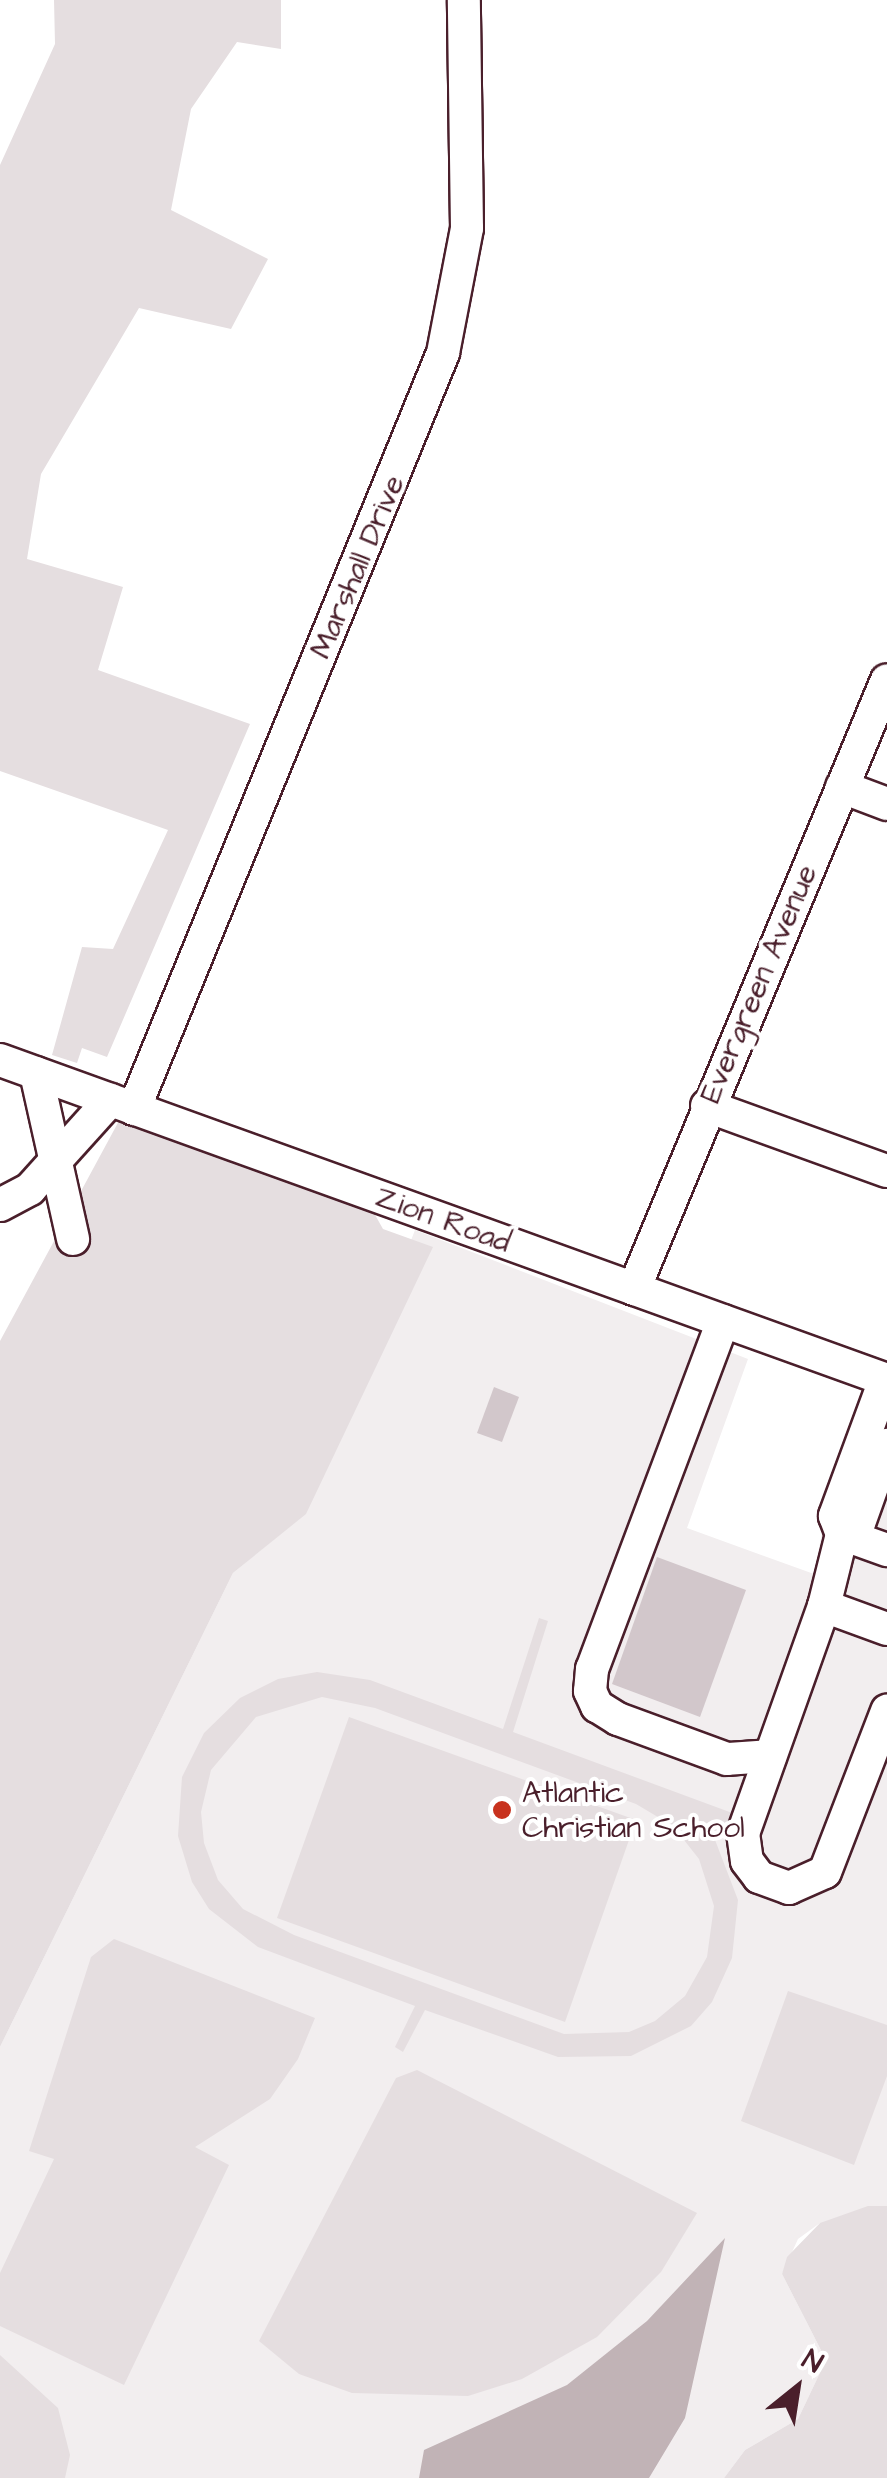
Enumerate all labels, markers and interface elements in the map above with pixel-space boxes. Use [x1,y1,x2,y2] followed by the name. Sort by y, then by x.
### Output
[303,470,413,664] street label: Marshall Drive
[693,860,825,1108] street label: Evergreen Avenue
[371,1179,515,1261] street label: Zion Road
[522,1775,745,1846] place label: Atlantic Christian School
[491,1799,513,1821] marker: Atlantic Christian School
[747,2338,847,2438] north arrow
[795,2340,830,2383] text: N

